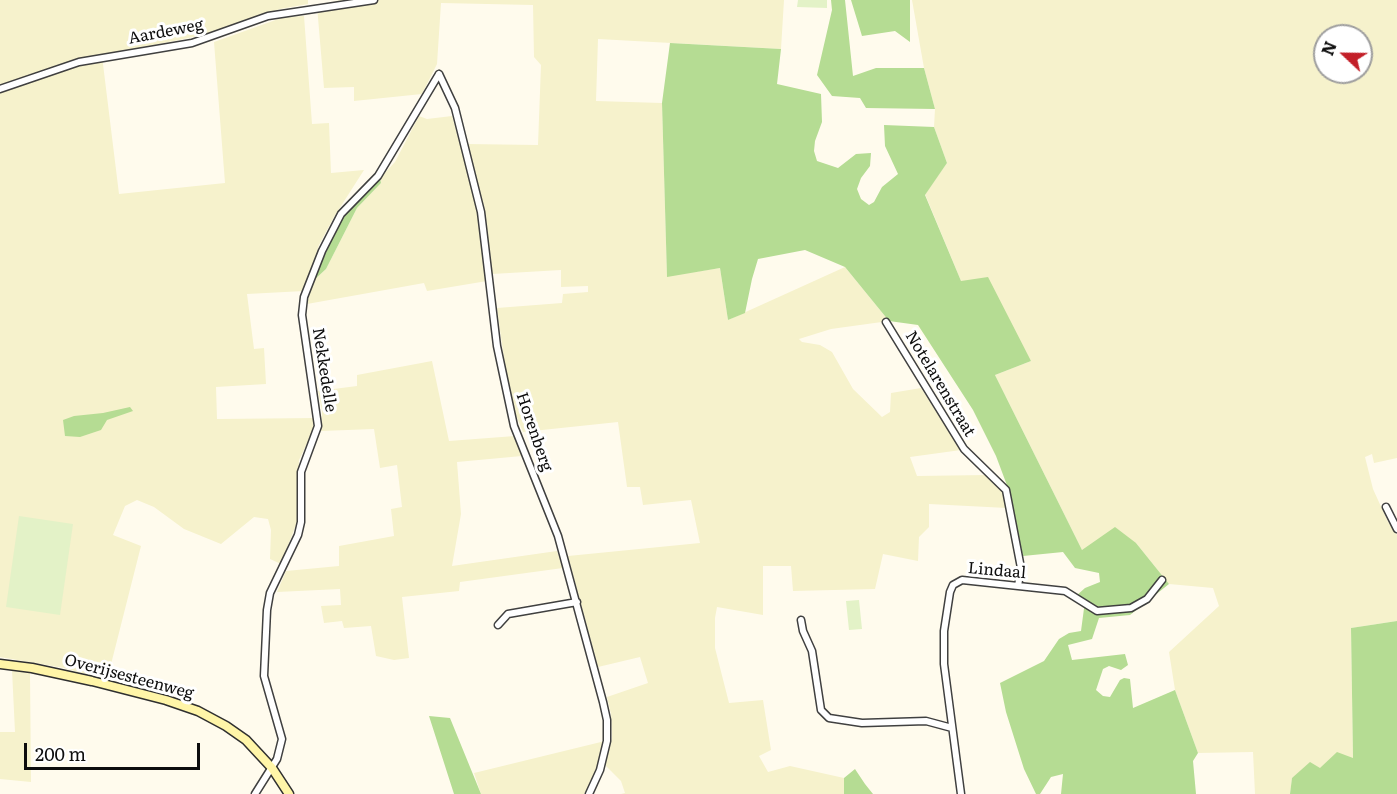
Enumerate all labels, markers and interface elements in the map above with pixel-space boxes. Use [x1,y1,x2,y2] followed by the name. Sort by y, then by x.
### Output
[127,15,205,49] street label: Aardeweg
[1313,24,1373,84] north arrow
[1315,37,1342,59] text: N
[308,327,340,413] street label: Nekkedelle
[901,328,979,440] street label: Notelarenstraat
[511,390,557,474] street label: Horenberg
[967,559,1027,583] street label: Lindaal
[62,651,196,703] street label: Overijsesteenweg
[27,731,202,769] scale bar
[35,740,86,767] text: 200 m

